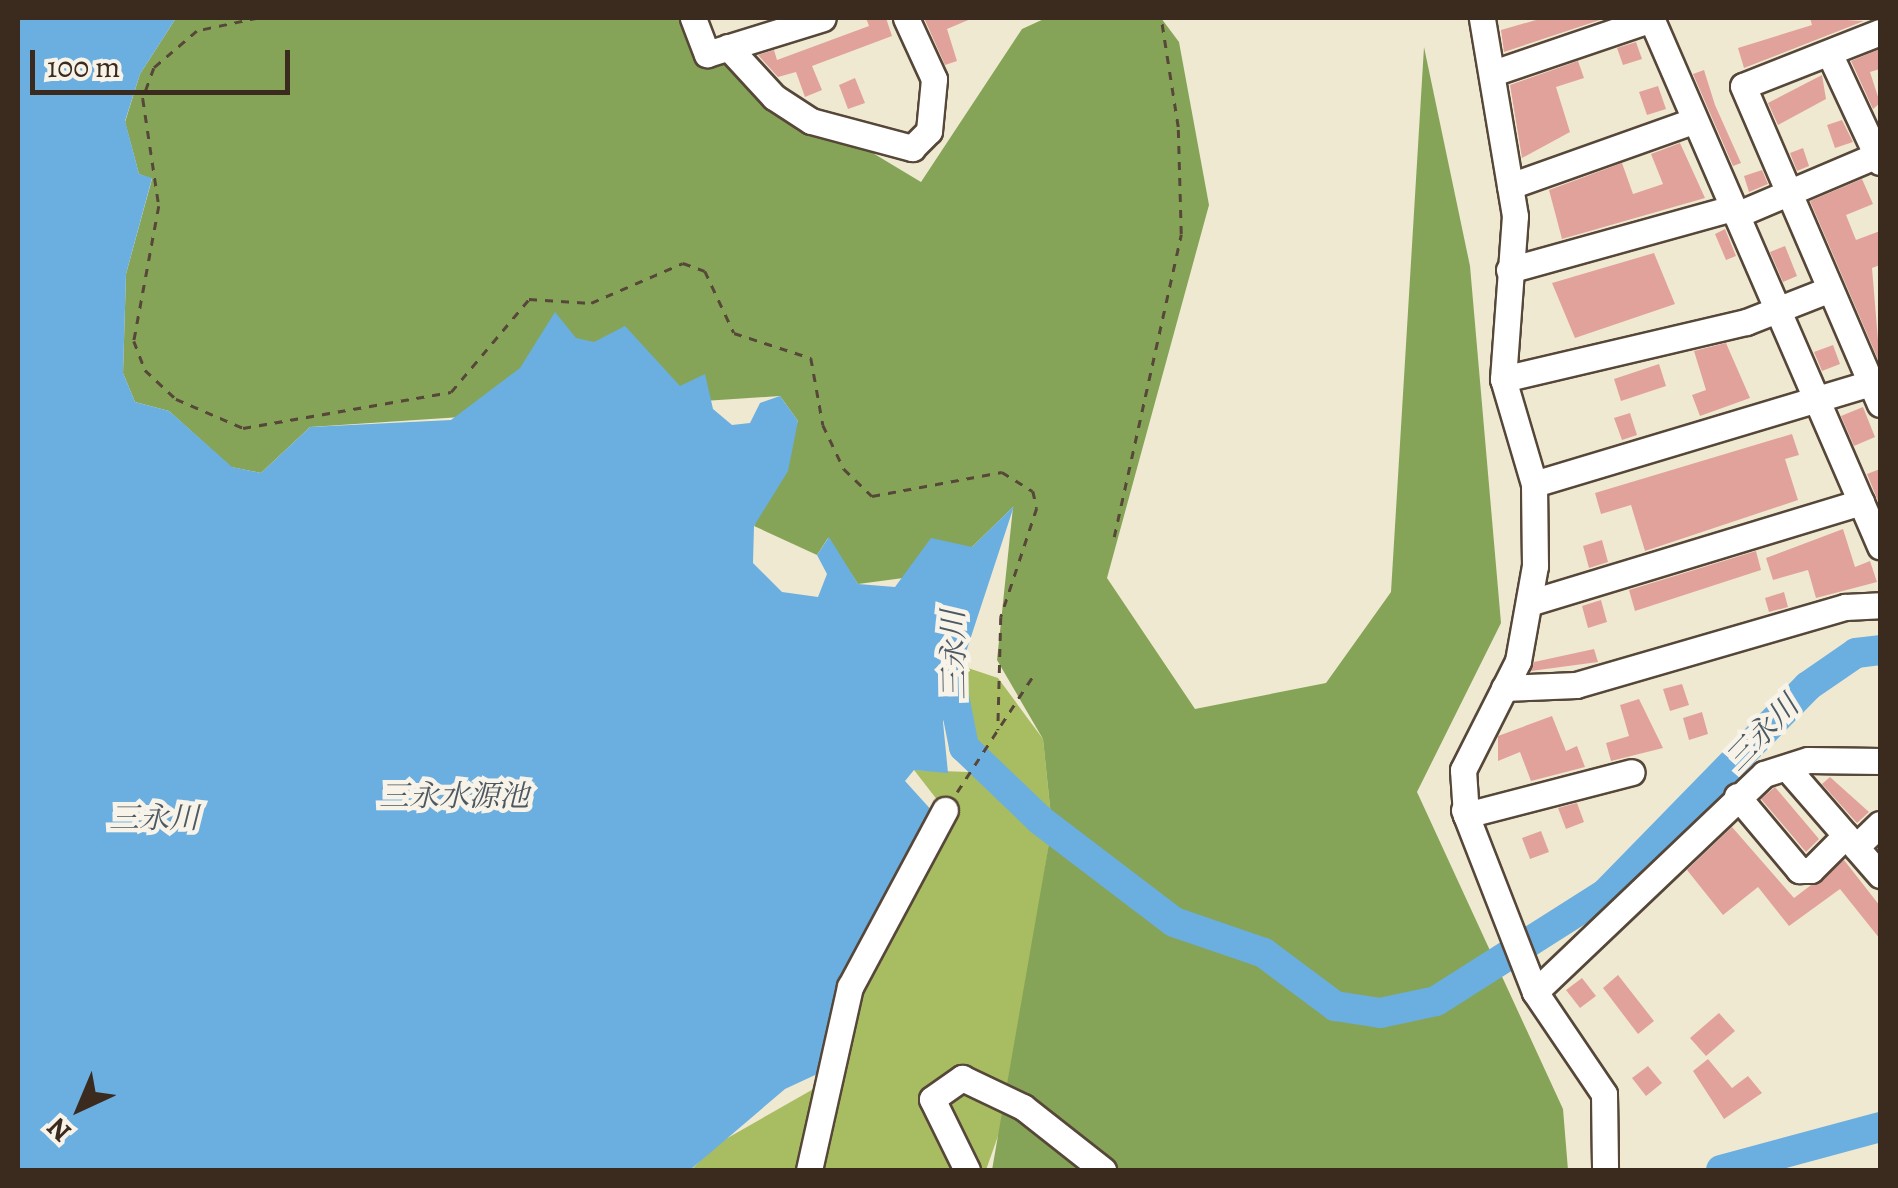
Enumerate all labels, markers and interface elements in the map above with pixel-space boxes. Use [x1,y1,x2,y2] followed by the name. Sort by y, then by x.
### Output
[35,30,295,92] scale bar
[47,47,120,87] text: 100 m
[935,610,973,700] water label: 三永川
[1718,688,1806,778] water label: 三永川
[379,778,529,814] water label: 三永水源池
[109,800,199,836] water label: 三永川
[30,1058,130,1158] north arrow
[39,1109,80,1150] text: N

